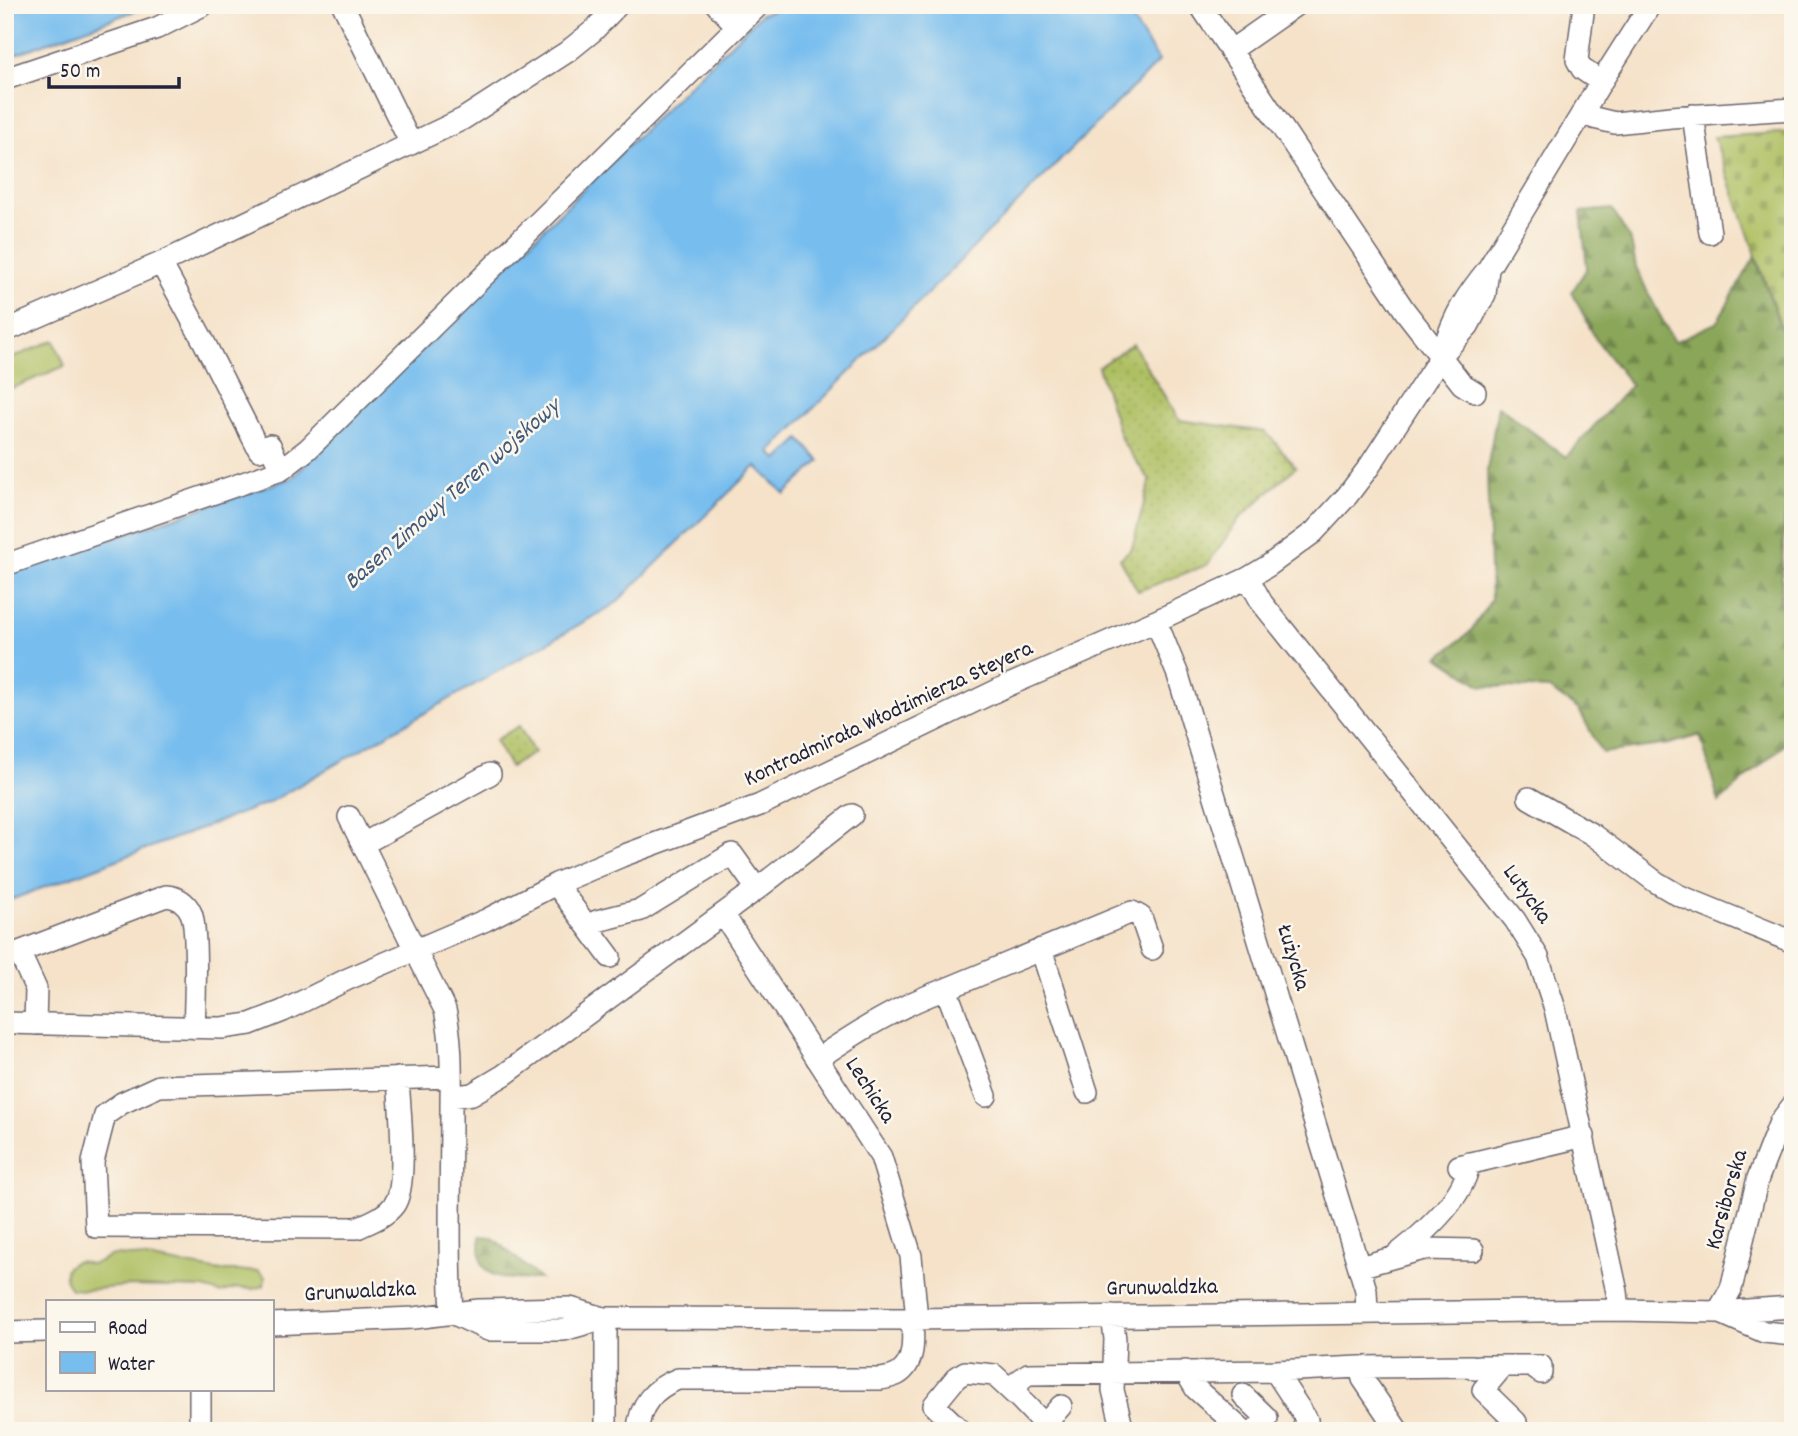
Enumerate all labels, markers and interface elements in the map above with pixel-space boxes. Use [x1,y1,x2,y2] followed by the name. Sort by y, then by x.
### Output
[49,46,178,90] scale bar
[60,58,100,88] text: 50 m
[337,389,571,599] water label: Basen Zimowy Teren wojskowy
[739,633,1040,797] street label: Kontradmirała Włodzimierza Steyera
[1493,858,1560,933] street label: Lutycka
[1266,920,1318,996] street label: Łużycka
[835,1051,903,1132] street label: Lechicka
[1698,1145,1758,1254] street label: Karsiborska
[1106,1272,1219,1306] street label: Grunwaldzka
[303,1274,418,1312] street label: Grunwaldzka
[46,1300,273,1390] legend
[108,1315,147,1345] text: Road
[108,1351,155,1381] text: Water

